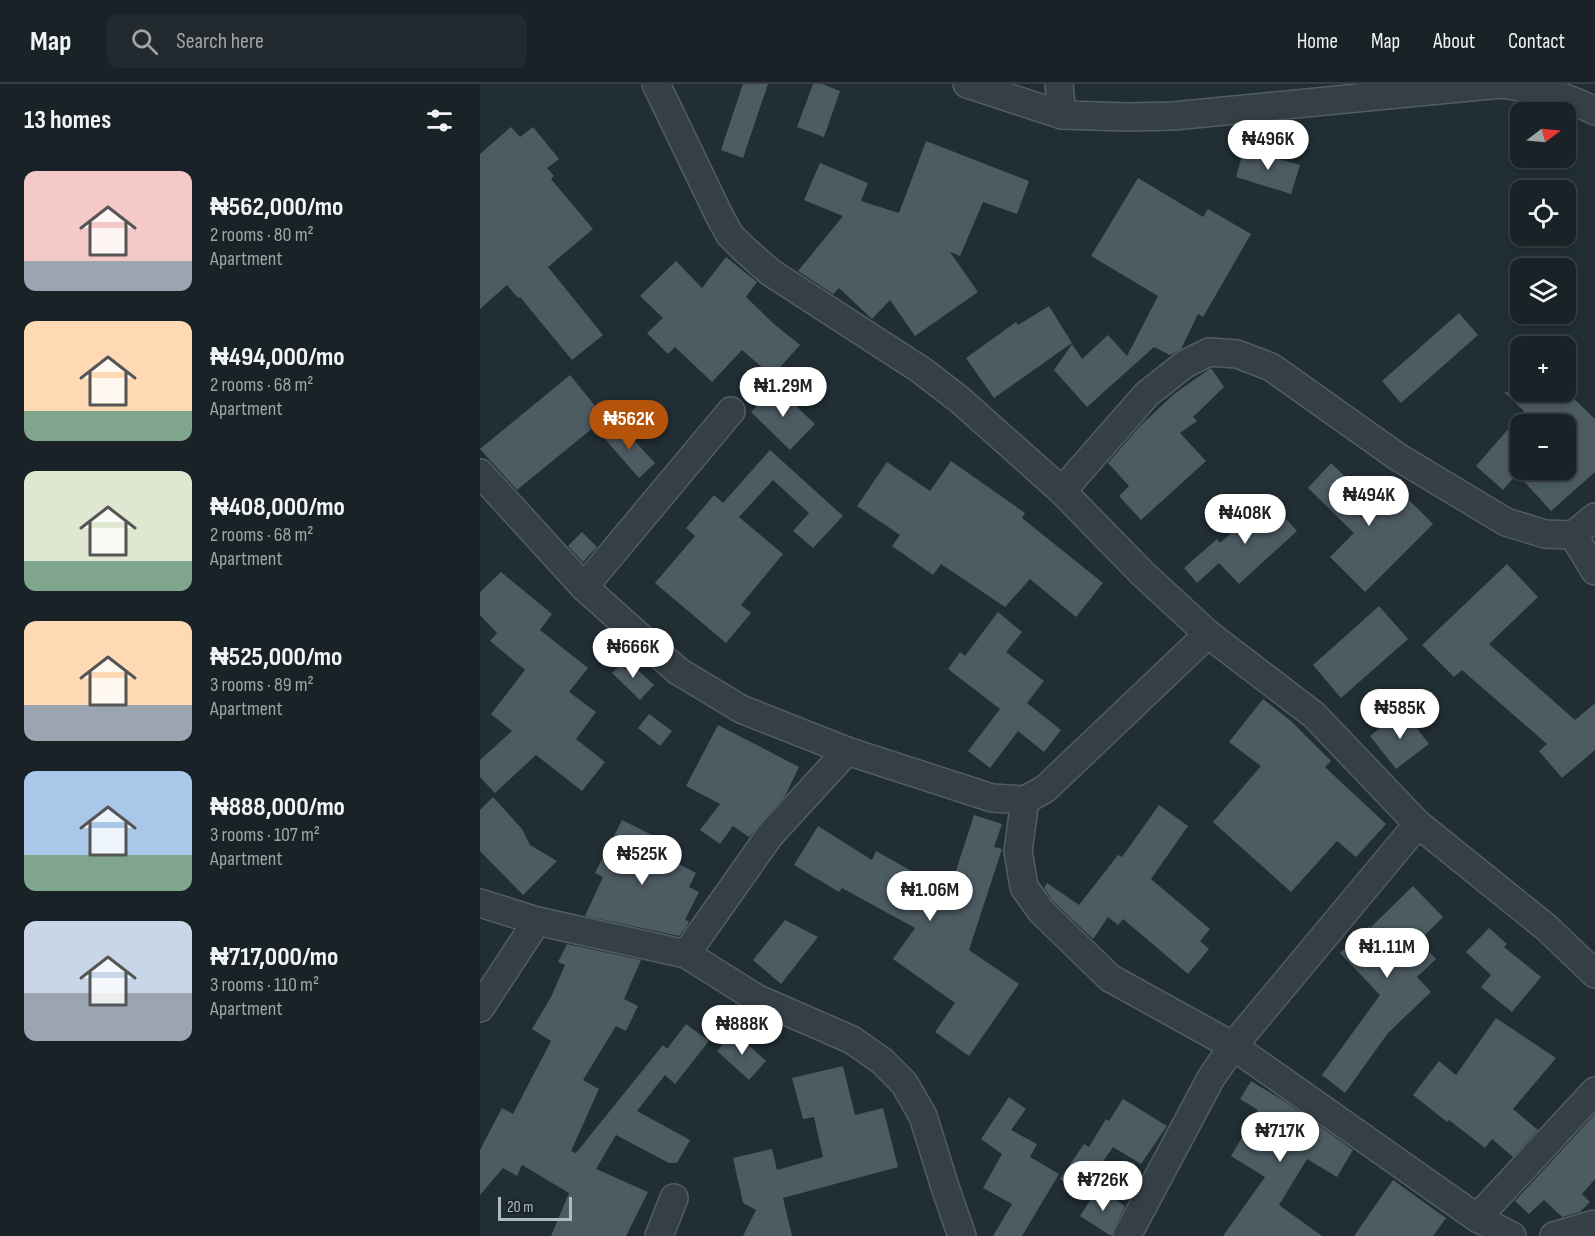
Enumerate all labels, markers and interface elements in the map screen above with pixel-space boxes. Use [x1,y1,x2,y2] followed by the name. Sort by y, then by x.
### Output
[107,14,527,68] search box
[30,25,71,58] text: Map
[128,25,161,58] icon: search
[176,28,264,55] text: Search here
[1297,29,1338,54] text: Home
[1371,29,1400,54] text: Map
[1433,29,1475,54] text: About
[1508,29,1565,54] text: Contact
[1510,102,1576,168] north arrow
[1510,102,1576,480] map controls
[423,104,456,137] icon: filters
[24,105,111,136] text: 13 homes
[1226,120,1310,171] pin: ₦496K
[1242,127,1294,151] text: ₦496K
[1510,180,1576,246] button: locate
[210,192,343,223] text: ₦562,000/mo
[72,195,144,267] icon: home
[210,223,314,247] text: 2 rooms · 80 m²
[210,247,283,271] text: Apartment
[1510,258,1576,324] button: layers
[1510,336,1576,402] button: +
[210,342,345,373] text: ₦494,000/mo
[72,345,144,417] icon: home
[734,367,832,418] pin: ₦1.29M
[210,373,314,397] text: 2 rooms · 68 m²
[754,374,812,398] text: ₦1.29M
[210,397,283,421] text: Apartment
[587,400,671,451] pin: ₦562K
[603,407,655,431] text: ₦562K
[1510,414,1576,480] button: −
[1327,476,1411,527] pin: ₦494K
[1343,483,1395,507] text: ₦494K
[210,492,345,523] text: ₦408,000/mo
[1203,494,1287,545] pin: ₦408K
[72,495,144,567] icon: home
[1219,501,1271,525] text: ₦408K
[210,523,314,547] text: 2 rooms · 68 m²
[210,547,283,571] text: Apartment
[591,628,675,679] pin: ₦666K
[607,635,659,659] text: ₦666K
[210,642,342,673] text: ₦525,000/mo
[72,645,144,717] icon: home
[210,673,314,697] text: 3 rooms · 89 m²
[1358,689,1442,740] pin: ₦585K
[1374,696,1426,720] text: ₦585K
[210,697,283,721] text: Apartment
[210,792,345,823] text: ₦888,000/mo
[72,795,144,867] icon: home
[210,823,320,847] text: 3 rooms · 107 m²
[600,835,684,886] pin: ₦525K
[617,842,667,866] text: ₦525K
[210,847,283,871] text: Apartment
[881,871,979,922] pin: ₦1.06M
[901,878,959,902] text: ₦1.06M
[1338,928,1436,979] pin: ₦1.11M
[1359,935,1415,959] text: ₦1.11M
[210,942,338,973] text: ₦717,000/mo
[72,945,144,1017] icon: home
[210,973,319,997] text: 3 rooms · 110 m²
[210,997,283,1021] text: Apartment
[700,1005,784,1056] pin: ₦888K
[716,1012,768,1036] text: ₦888K
[1238,1112,1322,1163] pin: ₦717K
[1255,1119,1305,1143] text: ₦717K
[1061,1161,1145,1212] pin: ₦726K
[1077,1168,1129,1192] text: ₦726K
[498,1194,572,1222] scale bar
[507,1198,534,1217] text: 20 m

